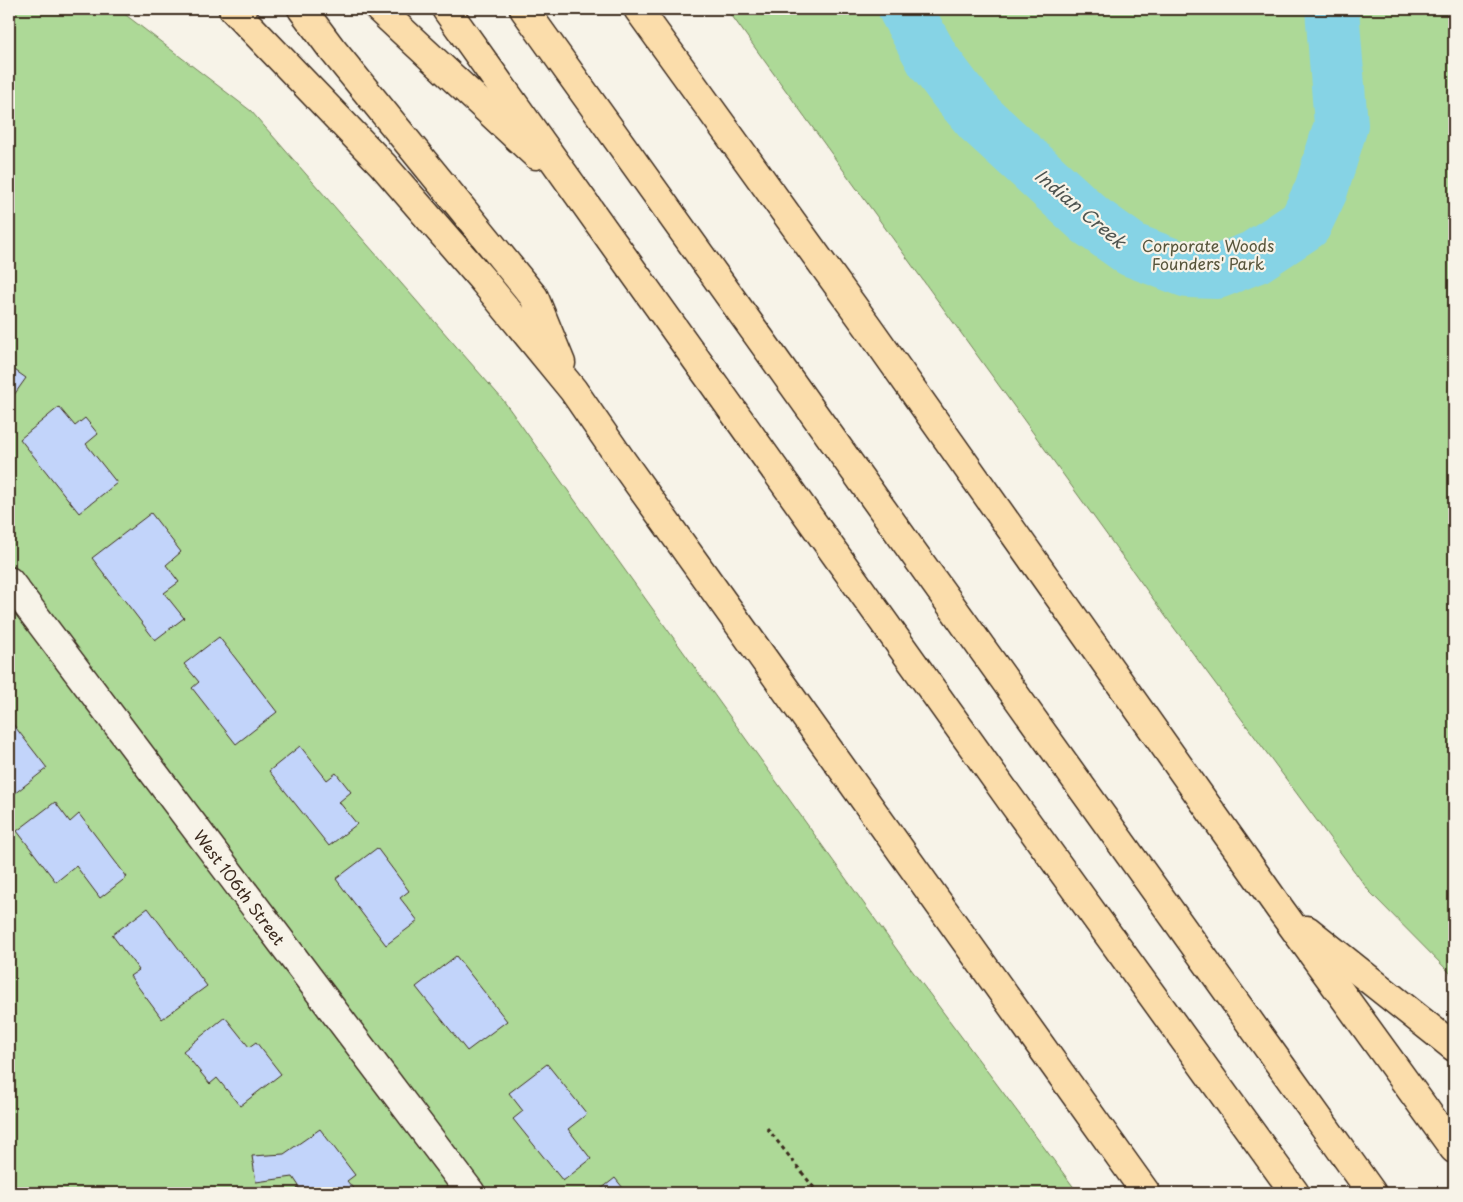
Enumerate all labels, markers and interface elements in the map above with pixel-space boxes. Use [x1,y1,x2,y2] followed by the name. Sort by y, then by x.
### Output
[1029,162,1133,255] water label: Indian Creek
[1142,233,1274,275] park label: Corporate Woods Founders' Park
[189,824,292,950] street label: West 106th Street

